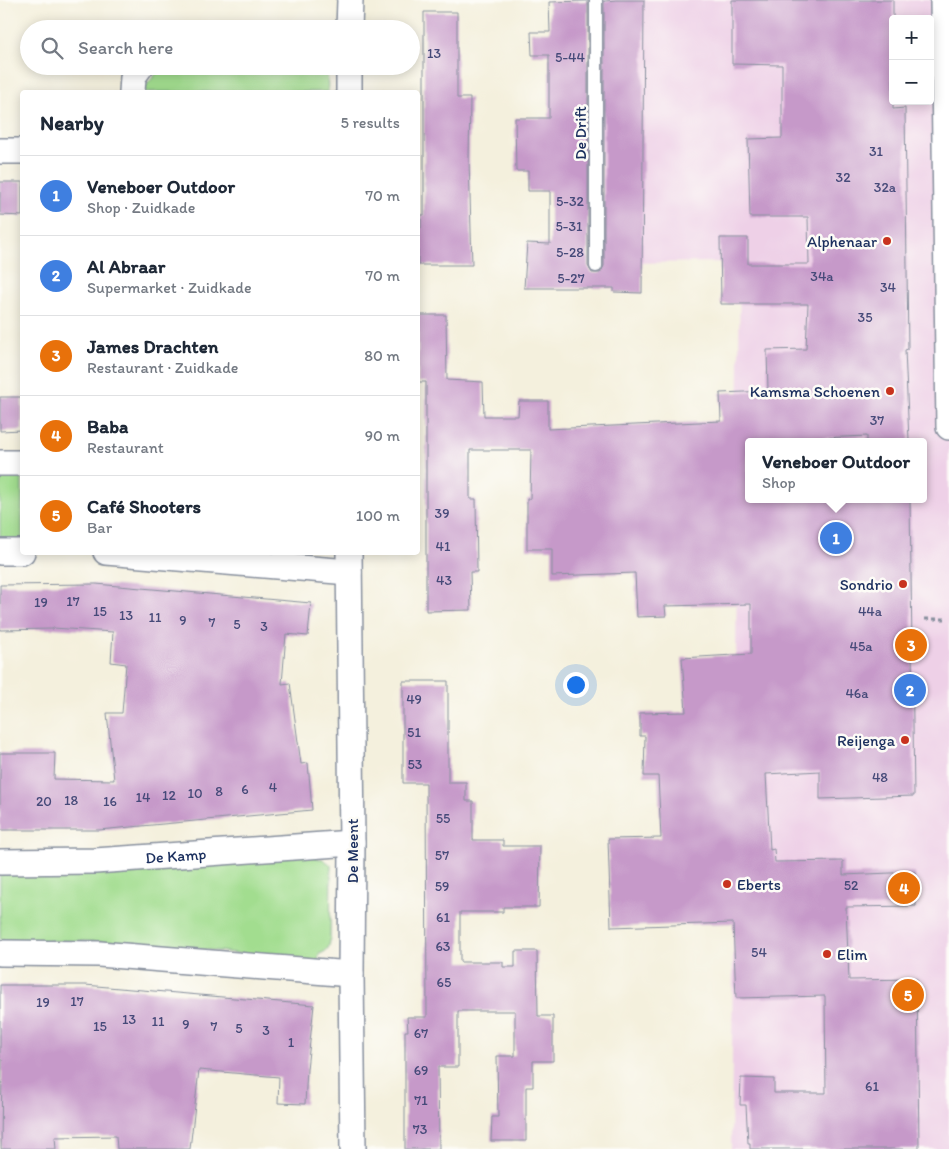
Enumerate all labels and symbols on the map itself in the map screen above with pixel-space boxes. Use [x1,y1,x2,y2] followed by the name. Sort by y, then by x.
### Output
[427,45,441,62] house number: 13
[555,49,585,66] house number: 5-44
[571,106,590,160] street label: De Drift
[869,143,884,160] house number: 31
[836,169,851,186] house number: 32
[874,179,897,196] house number: 32a
[556,193,585,210] house number: 5-32
[555,218,583,235] house number: 5-31
[807,232,877,251] place label: Alphenaar
[881,235,893,247] marker: Alphenaar
[556,244,584,261] house number: 5-28
[810,268,834,285] house number: 34a
[557,270,585,287] house number: 5-27
[880,279,897,296] house number: 34
[858,309,872,326] house number: 35
[750,382,880,401] place label: Kamsma Schoenen
[884,385,896,397] marker: Kamsma Schoenen
[870,412,884,429] house number: 37
[435,505,449,522] house number: 39
[820,519,852,557] pin: 1
[436,538,451,555] house number: 41
[436,572,452,589] house number: 43
[840,575,893,594] place label: Sondrio
[897,578,909,590] marker: Sondrio
[66,593,80,610] house number: 17
[34,594,48,611] house number: 19
[93,603,107,620] house number: 15
[858,603,883,620] house number: 44a
[119,607,133,624] house number: 13
[149,609,162,626] house number: 11
[179,612,187,629] house number: 9
[209,614,216,631] house number: 7
[233,616,241,633] house number: 5
[260,618,268,635] house number: 3
[895,626,927,664] pin: 3
[849,638,873,655] house number: 45a
[894,671,926,709] pin: 2
[563,672,589,698] your location
[845,685,869,702] house number: 46a
[406,691,422,708] house number: 49
[407,724,421,741] house number: 51
[837,731,896,750] place label: Reijenga
[899,734,911,746] marker: Reijenga
[408,756,423,773] house number: 53
[872,769,888,786] house number: 48
[269,779,278,796] house number: 4
[241,781,249,798] house number: 6
[215,783,223,800] house number: 8
[187,785,203,802] house number: 10
[162,787,177,804] house number: 12
[136,789,151,806] house number: 14
[64,792,78,809] house number: 18
[36,793,52,810] house number: 20
[103,793,117,810] house number: 16
[436,810,450,827] house number: 55
[343,818,362,884] street label: De Meent
[145,844,207,867] street label: De Kamp
[435,847,449,864] house number: 57
[888,869,920,907] pin: 4
[737,875,781,894] place label: Eberts
[844,877,859,894] house number: 52
[435,878,449,895] house number: 59
[721,878,733,890] marker: Eberts
[436,909,450,926] house number: 61
[435,938,451,955] house number: 63
[751,944,767,961] house number: 54
[837,945,867,964] place label: Elim
[821,948,833,960] marker: Elim
[437,974,451,991] house number: 65
[892,976,924,1014] pin: 5
[70,993,84,1010] house number: 17
[36,994,50,1011] house number: 19
[122,1011,136,1028] house number: 13
[152,1013,165,1030] house number: 11
[182,1016,190,1033] house number: 9
[93,1018,107,1035] house number: 15
[211,1018,218,1035] house number: 7
[235,1020,243,1037] house number: 5
[262,1022,270,1039] house number: 3
[414,1025,428,1042] house number: 67
[288,1034,295,1051] house number: 1
[414,1062,428,1079] house number: 69
[865,1078,879,1095] house number: 61
[414,1092,428,1109] house number: 71
[413,1121,428,1138] house number: 73

